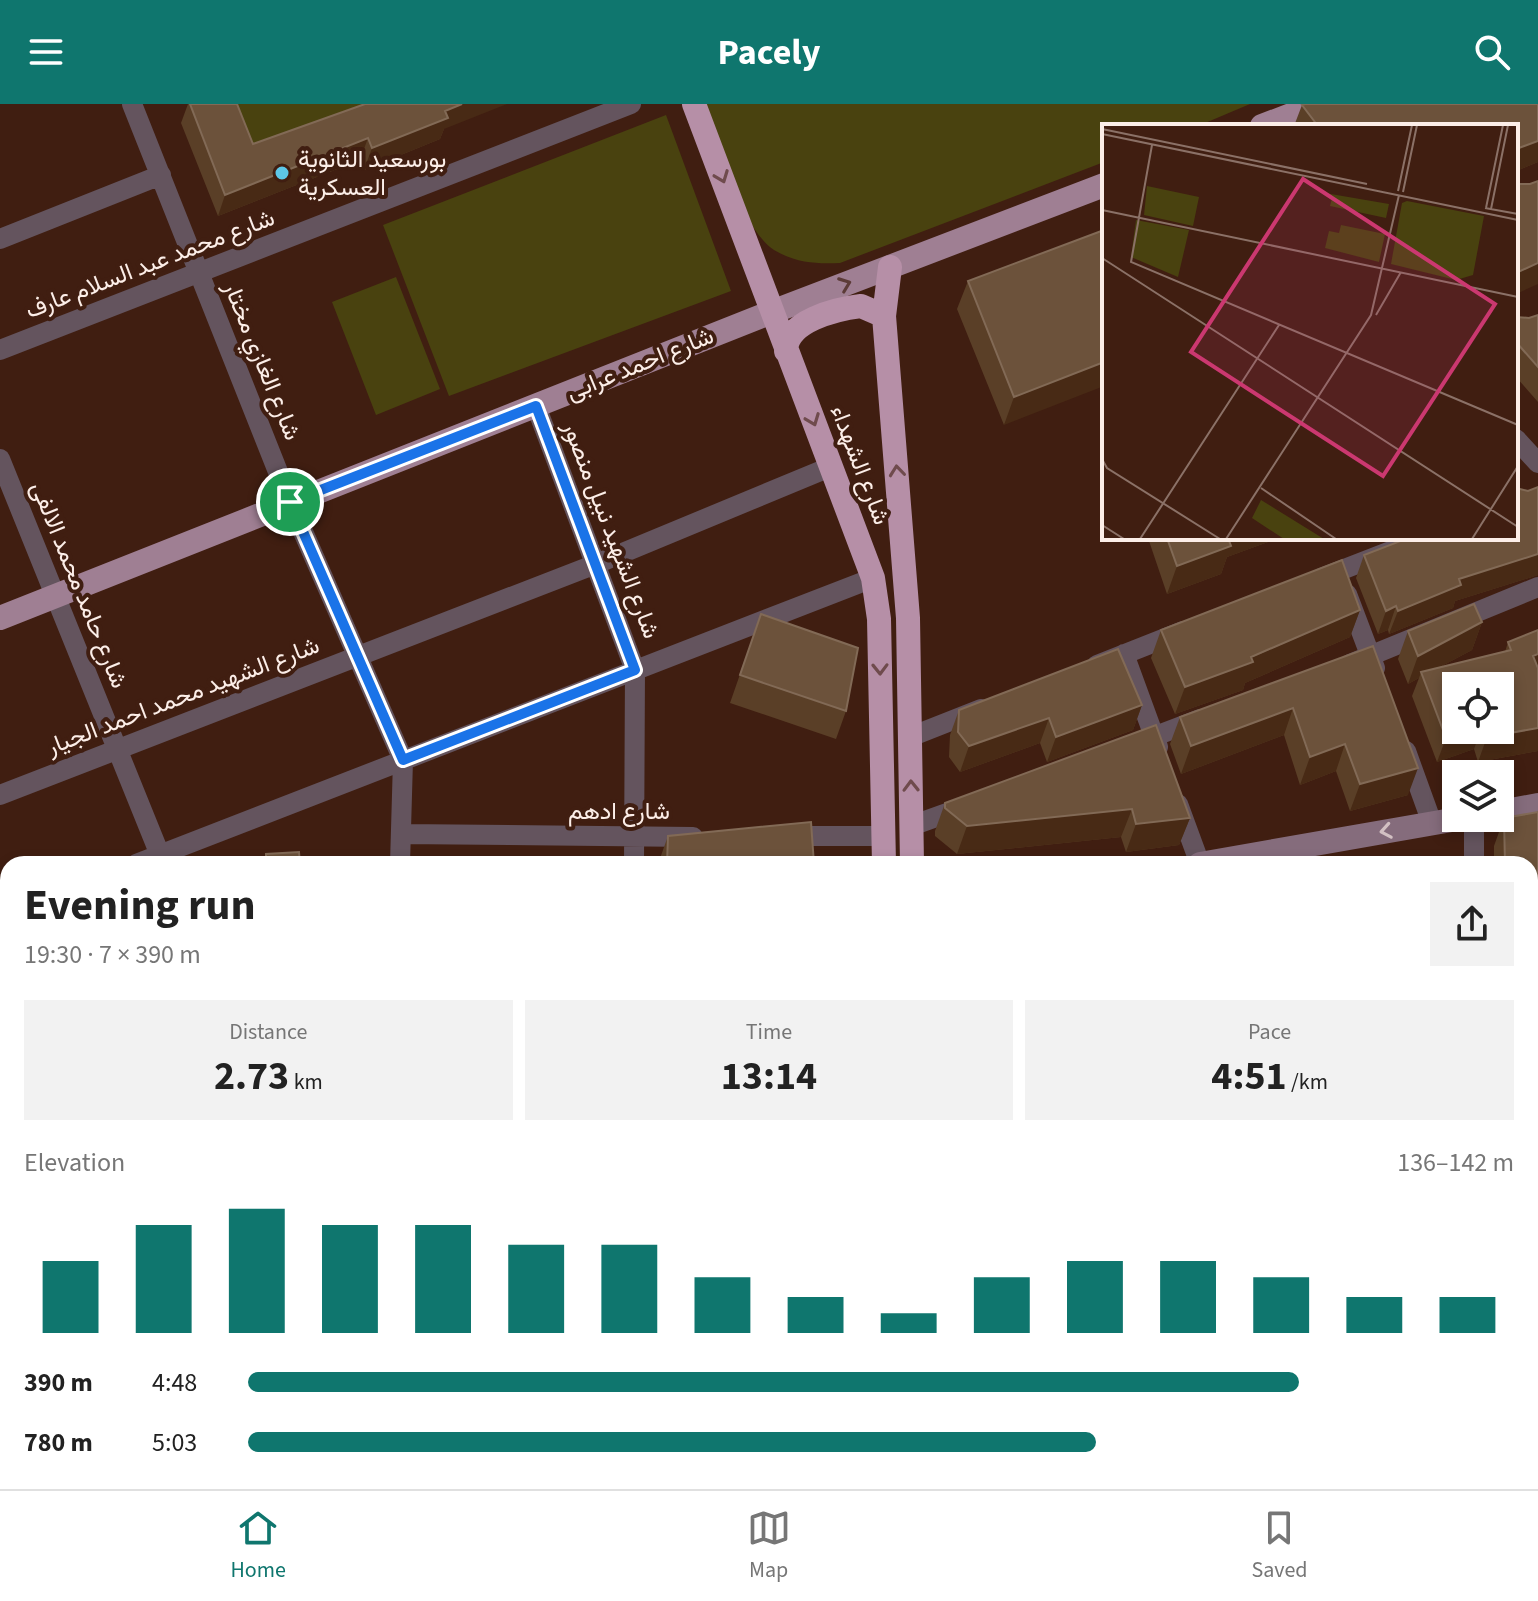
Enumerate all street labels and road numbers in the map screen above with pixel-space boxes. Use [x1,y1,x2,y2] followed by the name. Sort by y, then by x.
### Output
[20,200,280,328] street label: شارع محمد عبد السلام عارف
[213,275,310,446] street label: شارع الغازي مختار
[561,318,719,410] street label: شارع احمد عرابى
[821,400,899,530] street label: شارع الشهداء
[553,415,669,644] street label: شارع الشهيد نبيل منصور
[22,476,136,694] street label: شارع حامد محمد الالفى
[41,628,324,765] street label: شارع الشهيد محمد احمد الجيار
[568,794,670,829] street label: شارع ادهم

